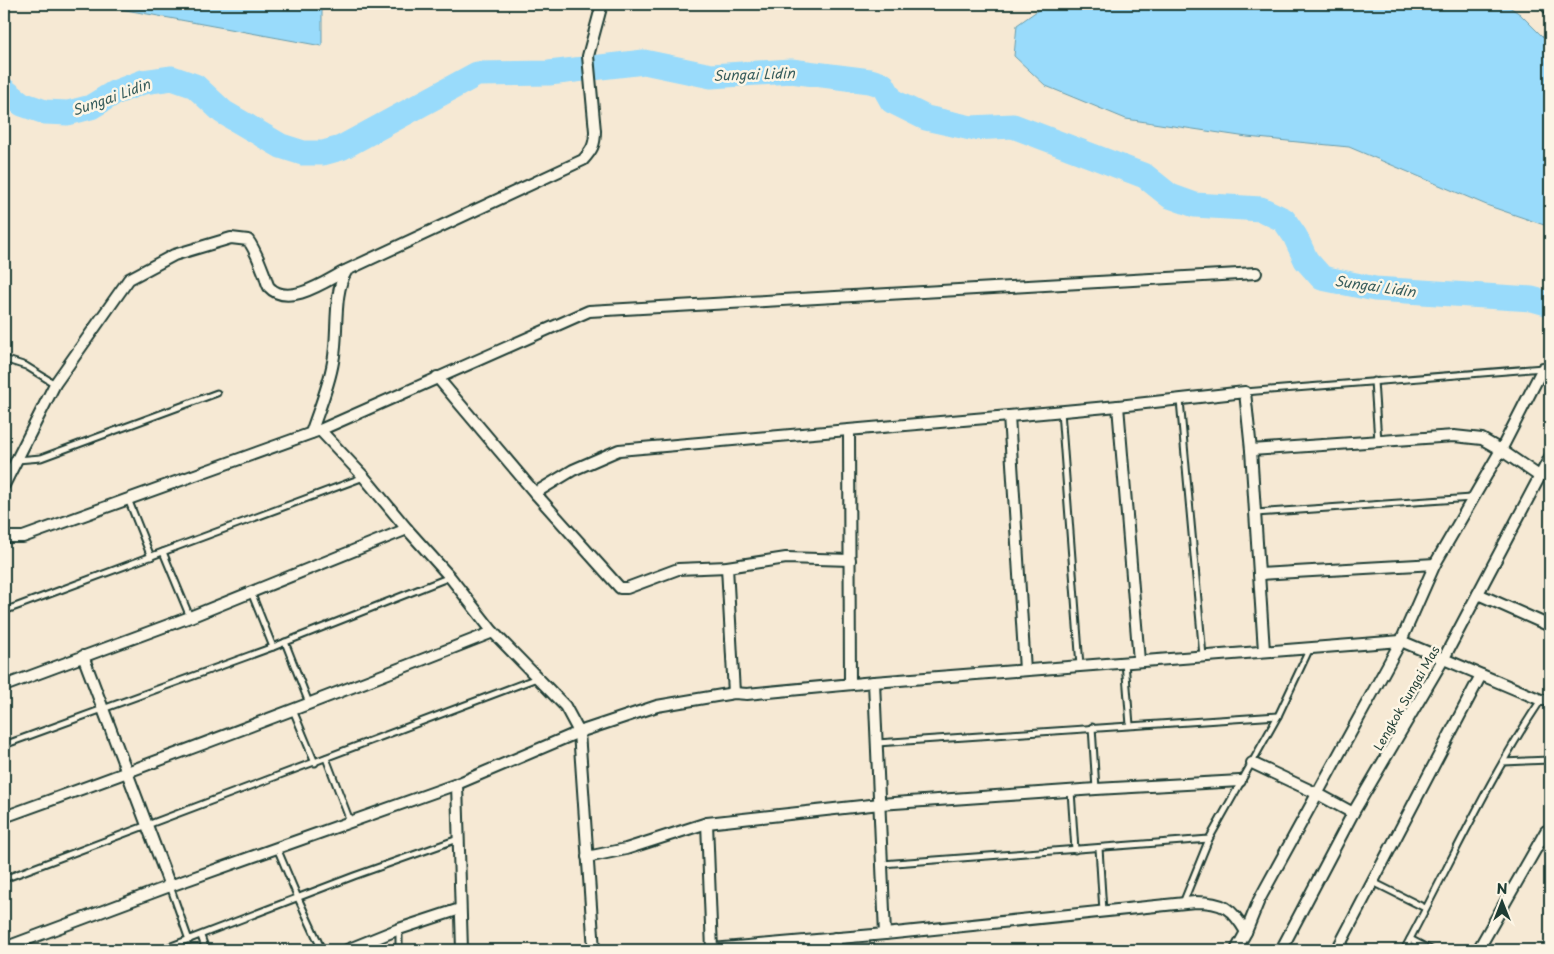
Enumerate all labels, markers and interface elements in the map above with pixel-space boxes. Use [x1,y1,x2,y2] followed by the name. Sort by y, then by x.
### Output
[713,62,796,86] water label: Sungai Lidin
[69,73,154,121] water label: Sungai Lidin
[1333,270,1418,302] water label: Sungai Lidin
[1369,642,1444,754] street label: Lengkok Sungai Mas
[1476,876,1526,926] north arrow
[1496,878,1508,899] text: N

